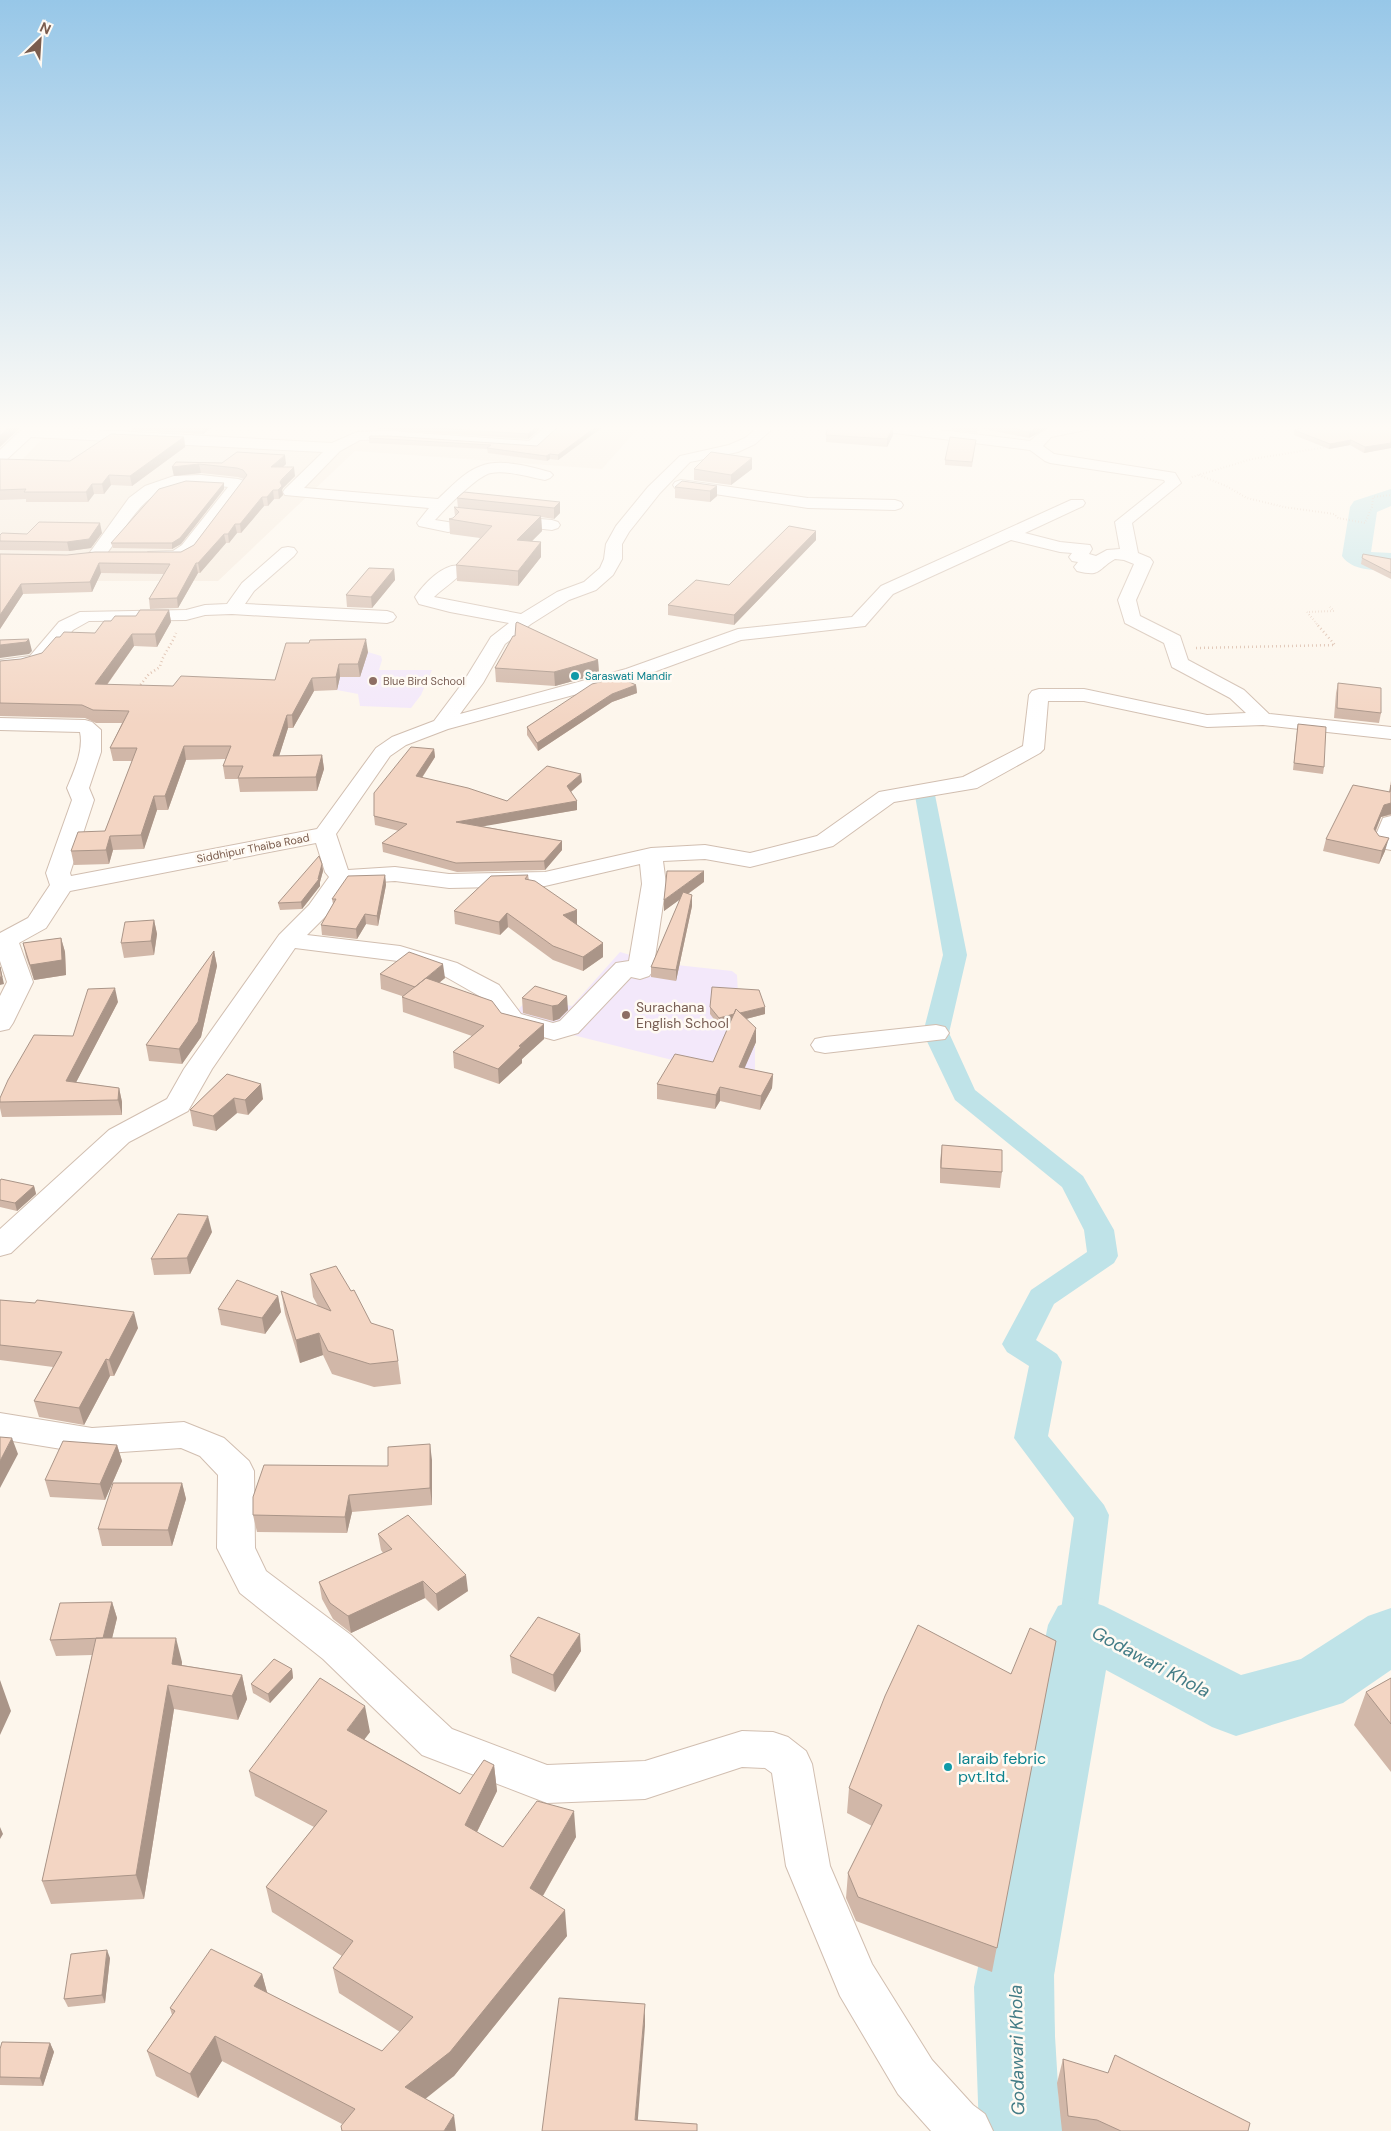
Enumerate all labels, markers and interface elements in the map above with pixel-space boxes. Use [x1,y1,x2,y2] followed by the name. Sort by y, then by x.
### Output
[15,15,65,65] north arrow
[37,18,54,39] text: N
[585,669,672,683] place label: Saraswati Mandir
[569,670,581,682] marker: Saraswati Mandir
[383,674,465,688] place label: Blue Bird School
[367,675,379,687] marker: Blue Bird School
[195,830,311,866] street label: Siddhipur Thaiba Road
[636,998,729,1032] place label: Surachana English School
[620,1009,632,1021] marker: Surachana English School
[1088,1621,1214,1703] water label: Godawari Khola
[958,1748,1046,1787] place label: laraib febric pvt.ltd.
[942,1761,954,1773] marker: laraib febric pvt.ltd.
[1004,1984,1030,2116] water label: Godawari Khola

